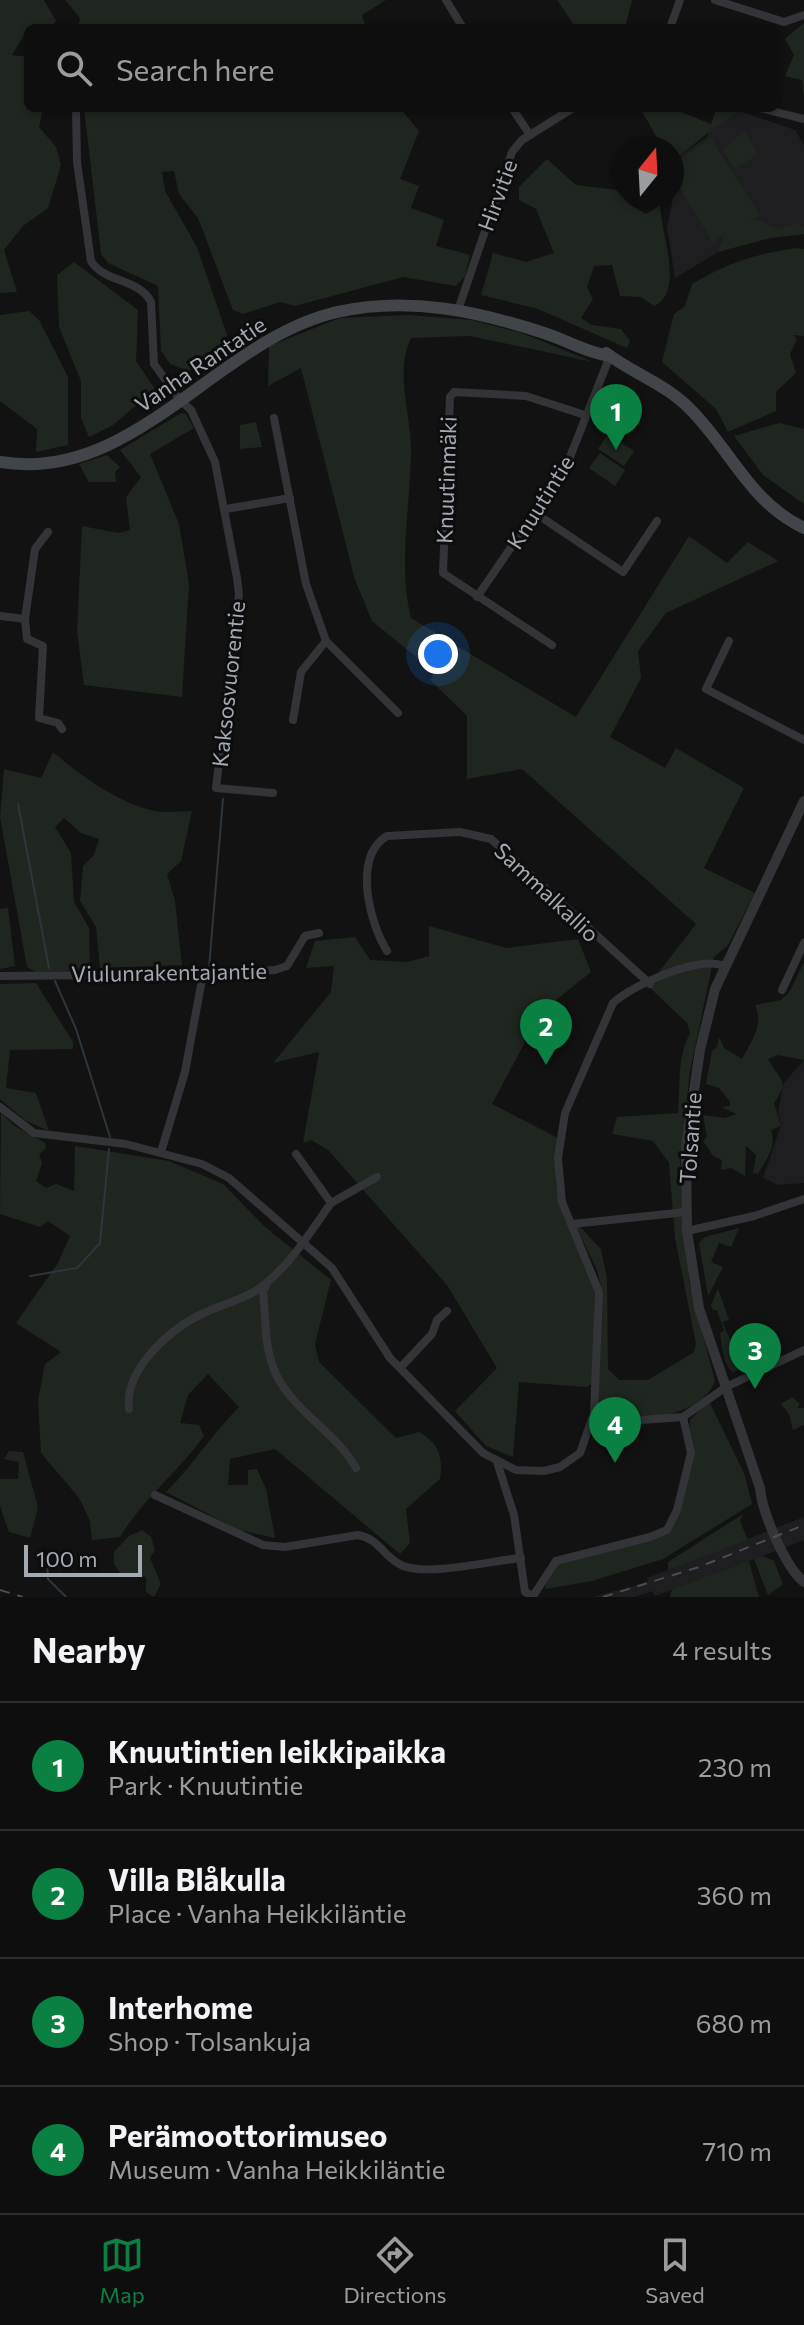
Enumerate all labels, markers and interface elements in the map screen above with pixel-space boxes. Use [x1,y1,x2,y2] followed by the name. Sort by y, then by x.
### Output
[24,24,780,112] search box
[52,46,96,90] icon: search
[116,50,275,87] text: Search here
[612,136,684,208] north arrow
[472,156,522,234] street label: Hirvitie
[129,310,271,418] street label: Vanha Rantatie
[590,384,642,450] pin: 1
[430,416,462,544] street label: Knuutinmäki
[501,450,579,554] street label: Knuutintie
[206,600,250,768] street label: Kaksosvuorentie
[418,634,458,674] your location
[489,837,605,947] street label: Sammalkallio
[71,957,267,987] street label: Viulunrakentajantie
[520,999,572,1065] pin: 2
[673,1091,707,1185] street label: Tolsantie
[729,1323,781,1389] pin: 3
[589,1397,641,1463] pin: 4
[24,1541,142,1577] scale bar
[36,1545,98,1572] text: 100 m
[32,1628,146,1670] text: Nearby
[672,1634,772,1665] text: 4 results
[108,1732,446,1769] text: Knuutintien leikkipaikka
[52,1751,64,1782] text: 1
[698,1751,772,1782] text: 230 m
[108,1769,303,1800] text: Park · Knuutintie
[108,1860,286,1897] text: Villa Blåkulla
[51,1879,65,1910] text: 2
[697,1879,772,1910] text: 360 m
[108,1897,406,1928] text: Place · Vanha Heikkiläntie
[108,1988,253,2025] text: Interhome
[50,2007,66,2038] text: 3
[696,2007,772,2038] text: 680 m
[108,2025,311,2056] text: Shop · Tolsankuja
[108,2116,387,2153] text: Perämoottorimuseo
[50,2135,66,2166] text: 4
[703,2135,772,2166] text: 710 m
[108,2153,445,2184] text: Museum · Vanha Heikkiläntie
[99,2233,145,2308] tab: Map
[343,2233,447,2308] tab: Directions
[645,2233,705,2308] tab: Saved

